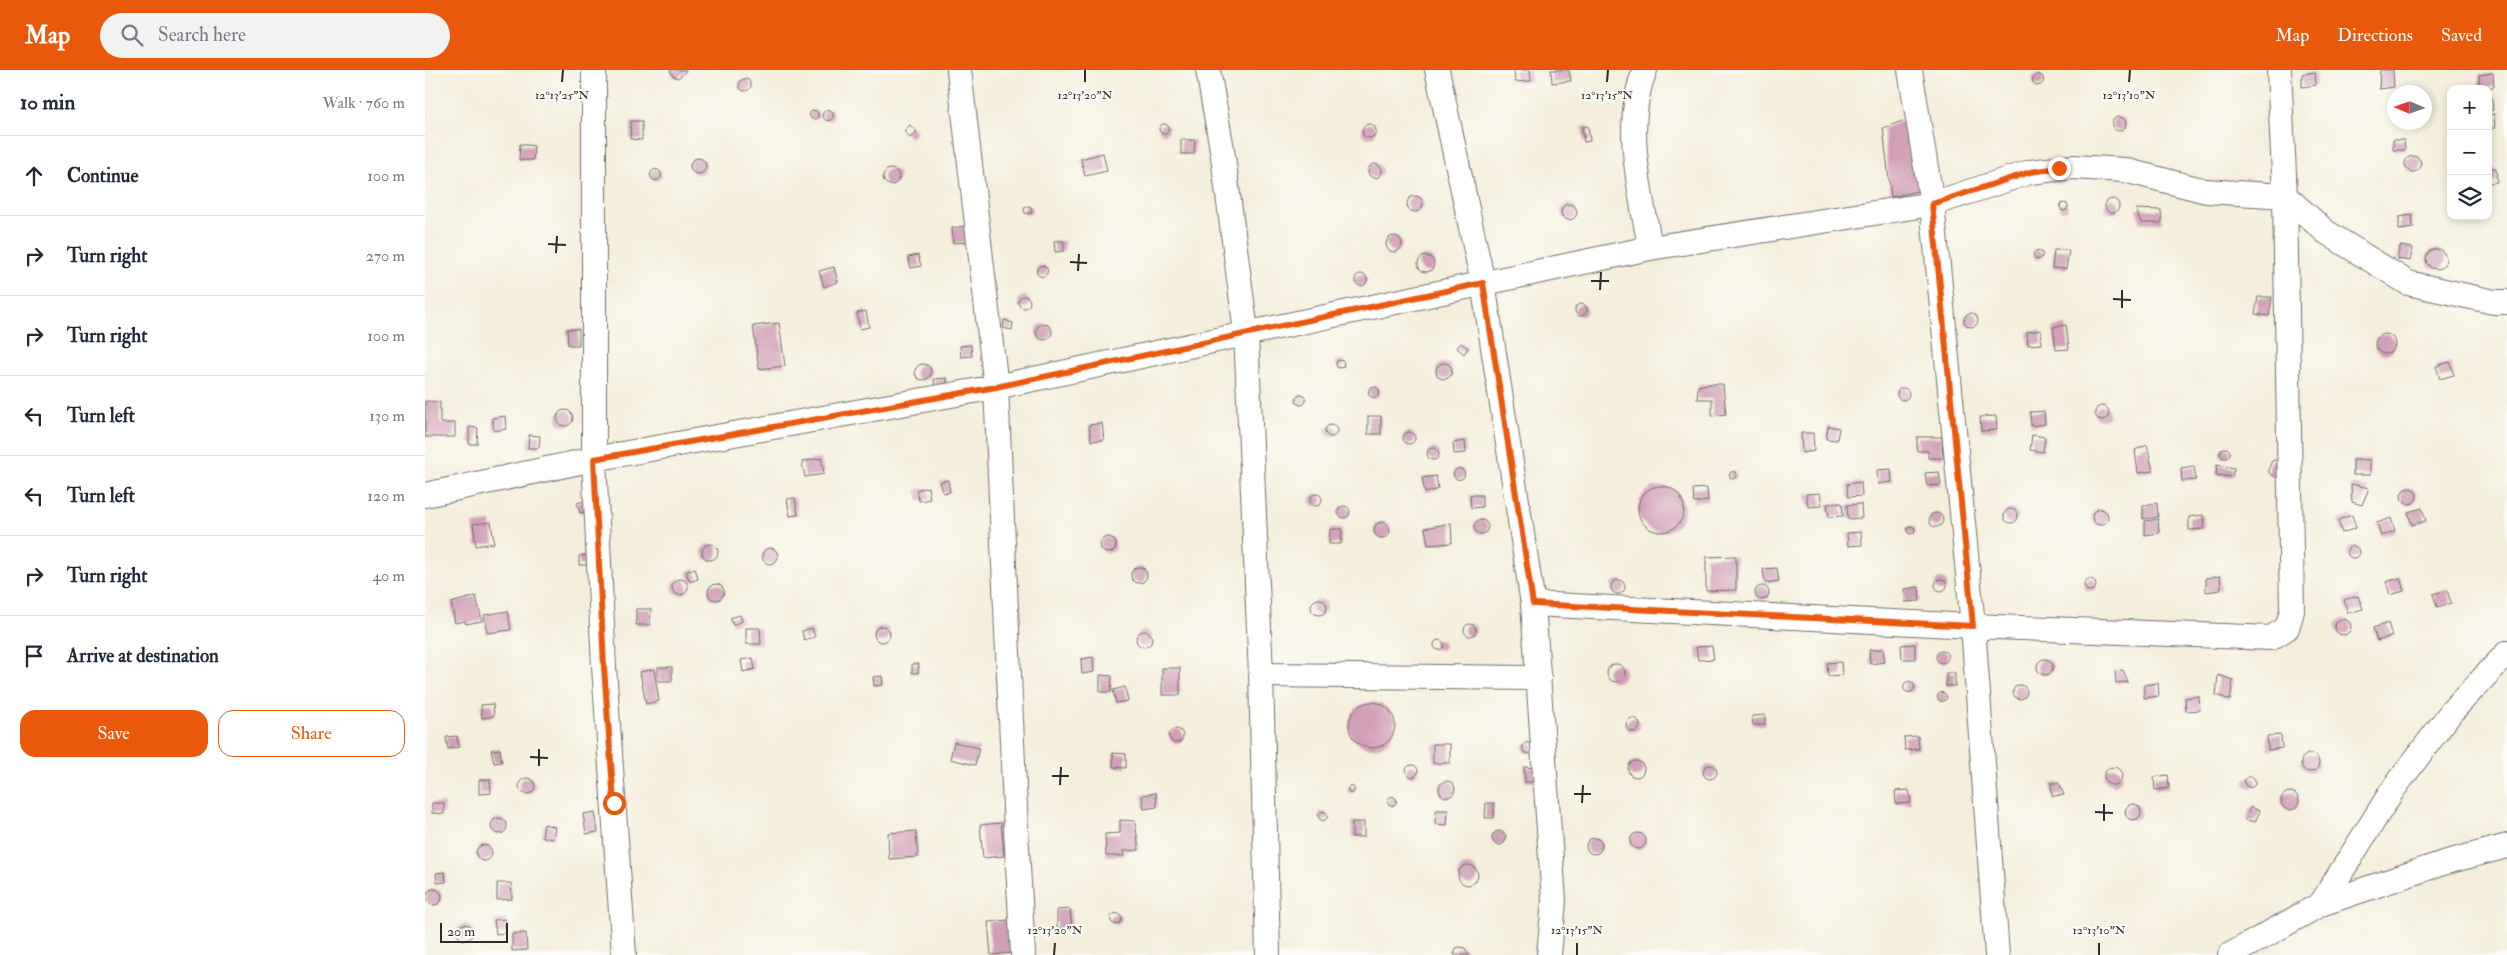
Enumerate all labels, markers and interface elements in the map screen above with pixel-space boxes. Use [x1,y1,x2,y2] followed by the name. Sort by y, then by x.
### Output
[100,13,450,58] search box
[25,20,70,51] text: Map
[118,21,146,49] icon: search
[158,23,246,47] text: Search here
[2276,24,2309,47] text: Map
[2337,24,2413,47] text: Directions
[2441,24,2482,47] text: Saved
[2387,85,2432,130] north arrow
[2447,85,2492,220] map controls
[2447,85,2492,130] button: +
[535,88,589,103] text: 12°13'25"N
[1058,88,1113,103] text: 12°13'20"N
[1581,88,1633,103] text: 12°13'15"N
[2103,88,2156,103] text: 12°13'10"N
[20,89,75,116] text: 10 min
[323,93,405,113] text: Walk · 760 m
[2447,130,2492,175] button: −
[2048,157,2071,180] route end
[20,162,48,190] icon: ahead
[67,164,138,188] text: Continue
[367,166,405,186] text: 100 m
[2447,175,2492,220] button: layers
[20,242,48,270] icon: right
[67,244,147,268] text: Turn right
[366,246,405,266] text: 270 m
[20,322,48,350] icon: right
[67,324,147,348] text: Turn right
[367,326,405,346] text: 100 m
[20,402,48,430] icon: left
[67,404,135,428] text: Turn left
[369,406,405,426] text: 130 m
[20,482,48,510] icon: left
[67,484,135,508] text: Turn left
[367,486,405,506] text: 120 m
[20,562,48,590] icon: right
[67,564,147,588] text: Turn right
[372,566,405,586] text: 40 m
[20,642,48,670] icon: arrive
[67,644,219,668] text: Arrive at destination
[20,710,208,757] button: Save
[218,710,405,757] button: Share
[603,792,626,815] route start
[440,920,507,943] scale bar
[447,923,475,940] text: 20 m
[1028,923,1083,938] text: 12°13'20"N
[1551,923,1603,938] text: 12°13'15"N
[2073,923,2126,938] text: 12°13'10"N

